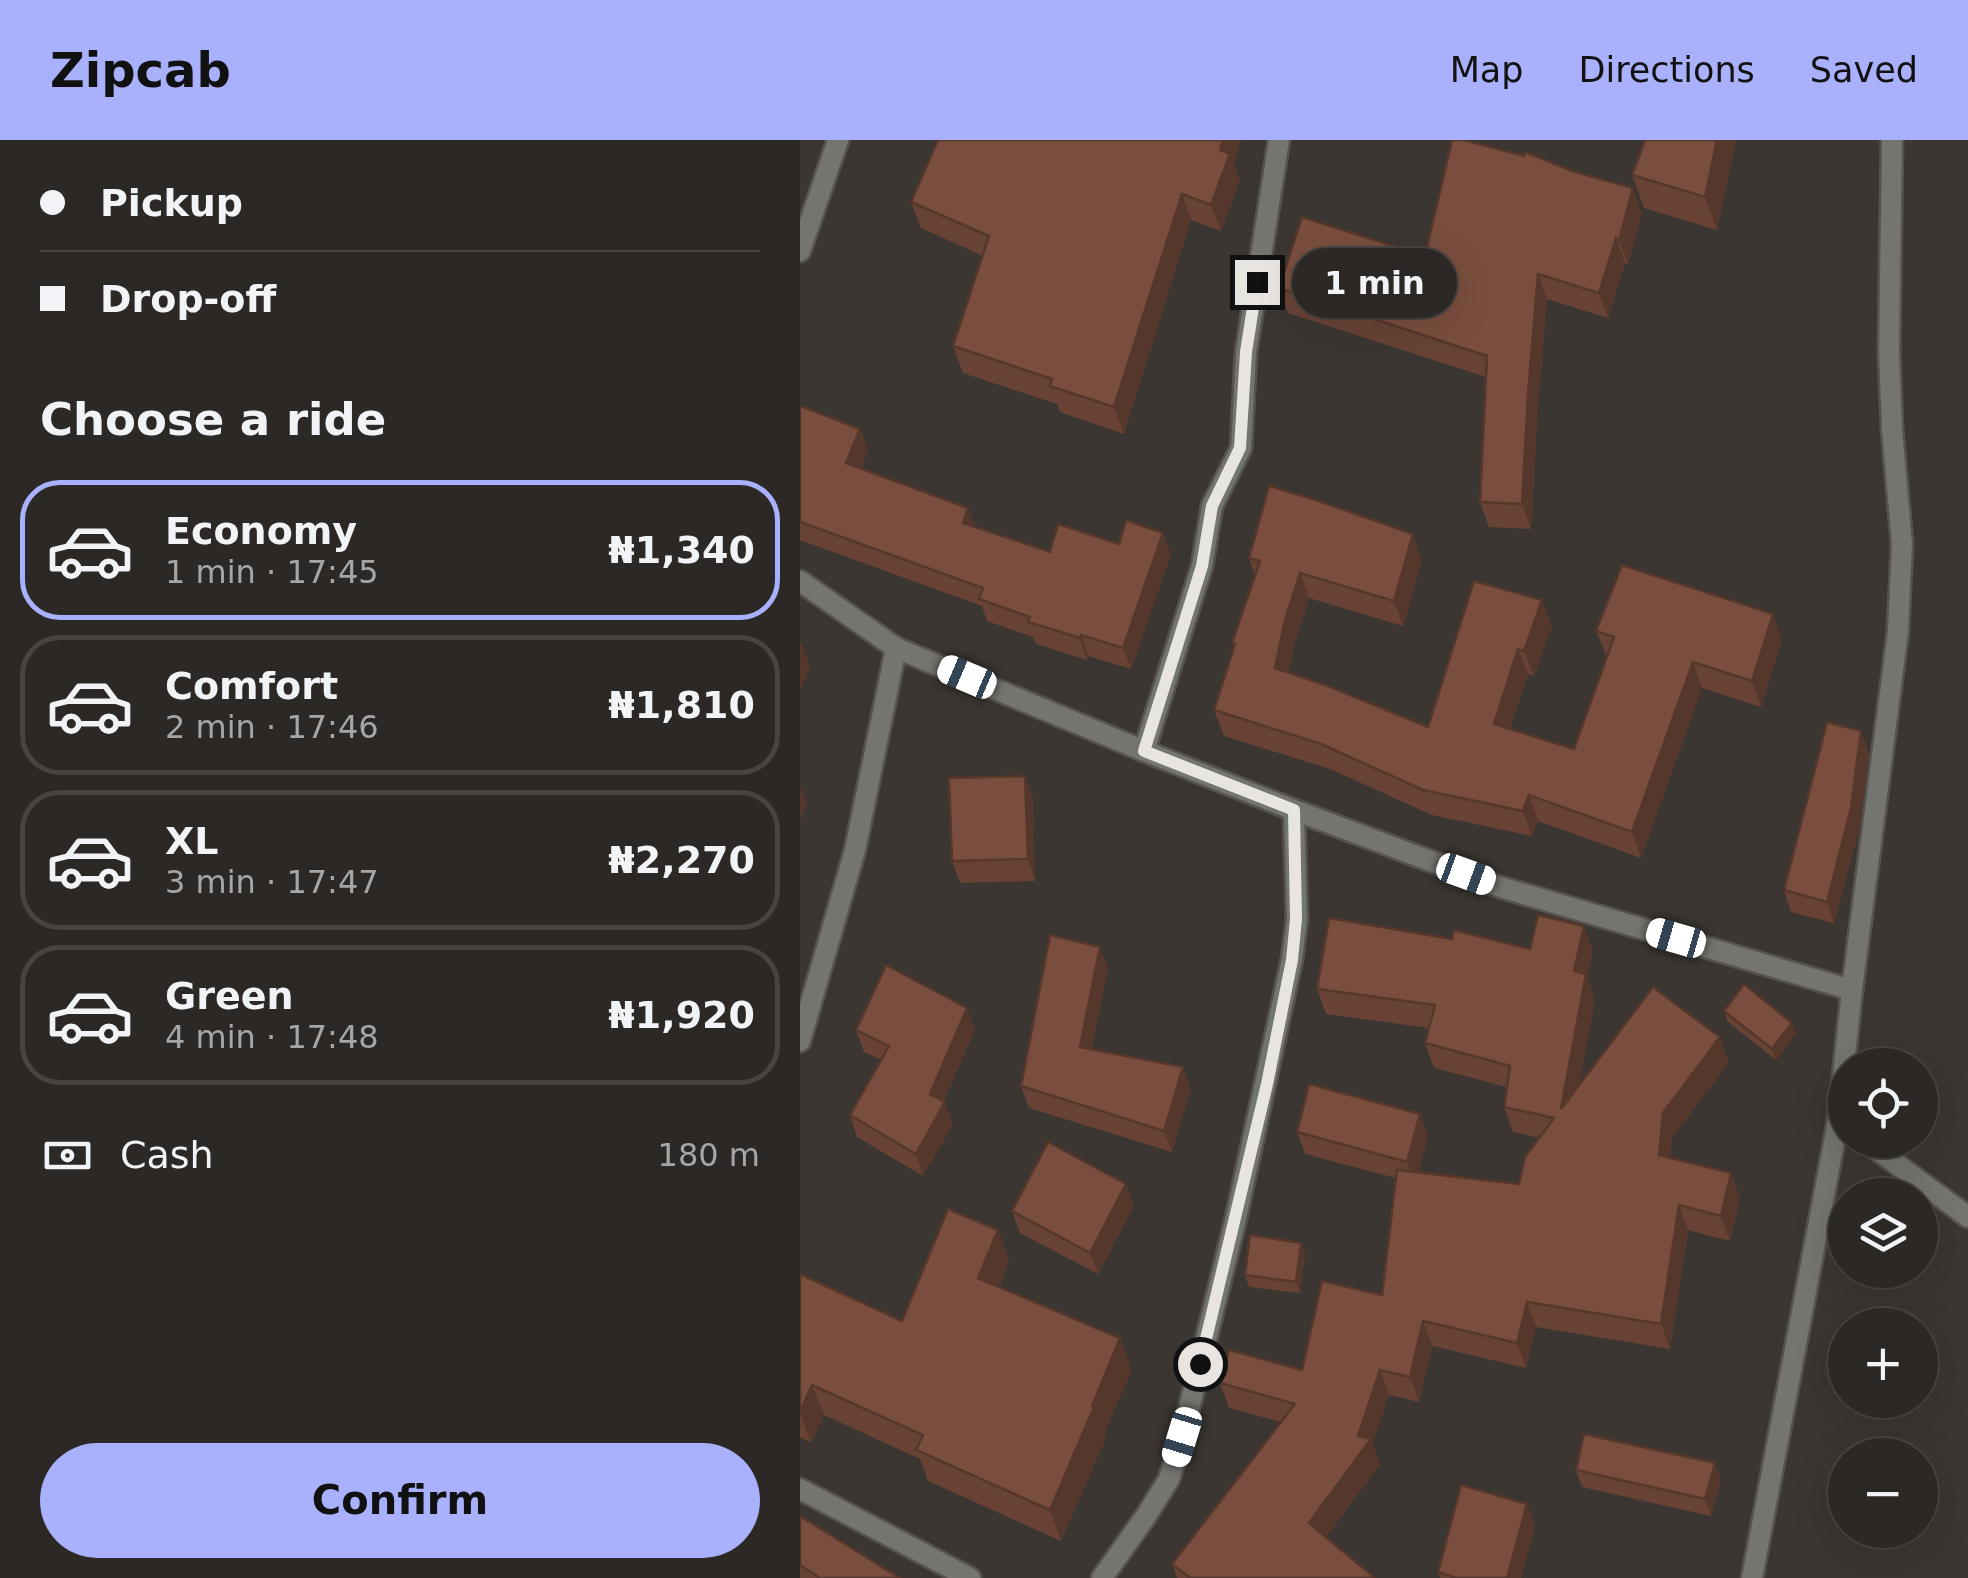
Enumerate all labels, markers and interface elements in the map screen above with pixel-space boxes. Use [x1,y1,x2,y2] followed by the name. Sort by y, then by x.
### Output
[50,42,231,98] text: Zipcab
[1450,50,1524,90] text: Map
[1579,50,1755,90] text: Directions
[1810,50,1918,90] text: Saved
[100,181,243,225] text: Pickup
[1292,247,1457,317] callout: 1 min
[1235,260,1280,305] route end
[1324,264,1425,302] text: 1 min
[100,277,276,321] text: Drop-off
[40,393,386,446] text: Choose a ride
[45,505,135,595] icon: car
[165,509,357,553] text: Economy
[608,528,755,572] text: ₦1,340
[165,553,379,591] text: 1 min · 17:45
[934,651,1000,703] car
[45,660,135,750] icon: car
[165,664,338,708] text: Comfort
[608,683,755,727] text: ₦1,810
[165,708,379,746] text: 2 min · 17:46
[45,815,135,905] icon: car
[165,819,219,863] text: XL
[608,838,755,882] text: ₦2,270
[1433,850,1499,898] car
[165,863,379,901] text: 3 min · 17:47
[1643,915,1709,961] car
[45,970,135,1060] icon: car
[165,974,294,1018] text: Green
[608,993,755,1037] text: ₦1,920
[165,1018,379,1056] text: 4 min · 17:48
[1828,1048,1938,1548] map controls
[1828,1048,1938,1158] button: locate
[40,1128,95,1183] icon: cash
[120,1133,214,1177] text: Cash
[658,1136,760,1174] text: 180 m
[1828,1178,1938,1288] button: layers
[1828,1308,1938,1418] button: +
[1178,1342,1223,1387] route start
[1159,1404,1205,1470] car
[1828,1438,1938,1548] button: −
[40,1443,760,1558] button: Confirm

